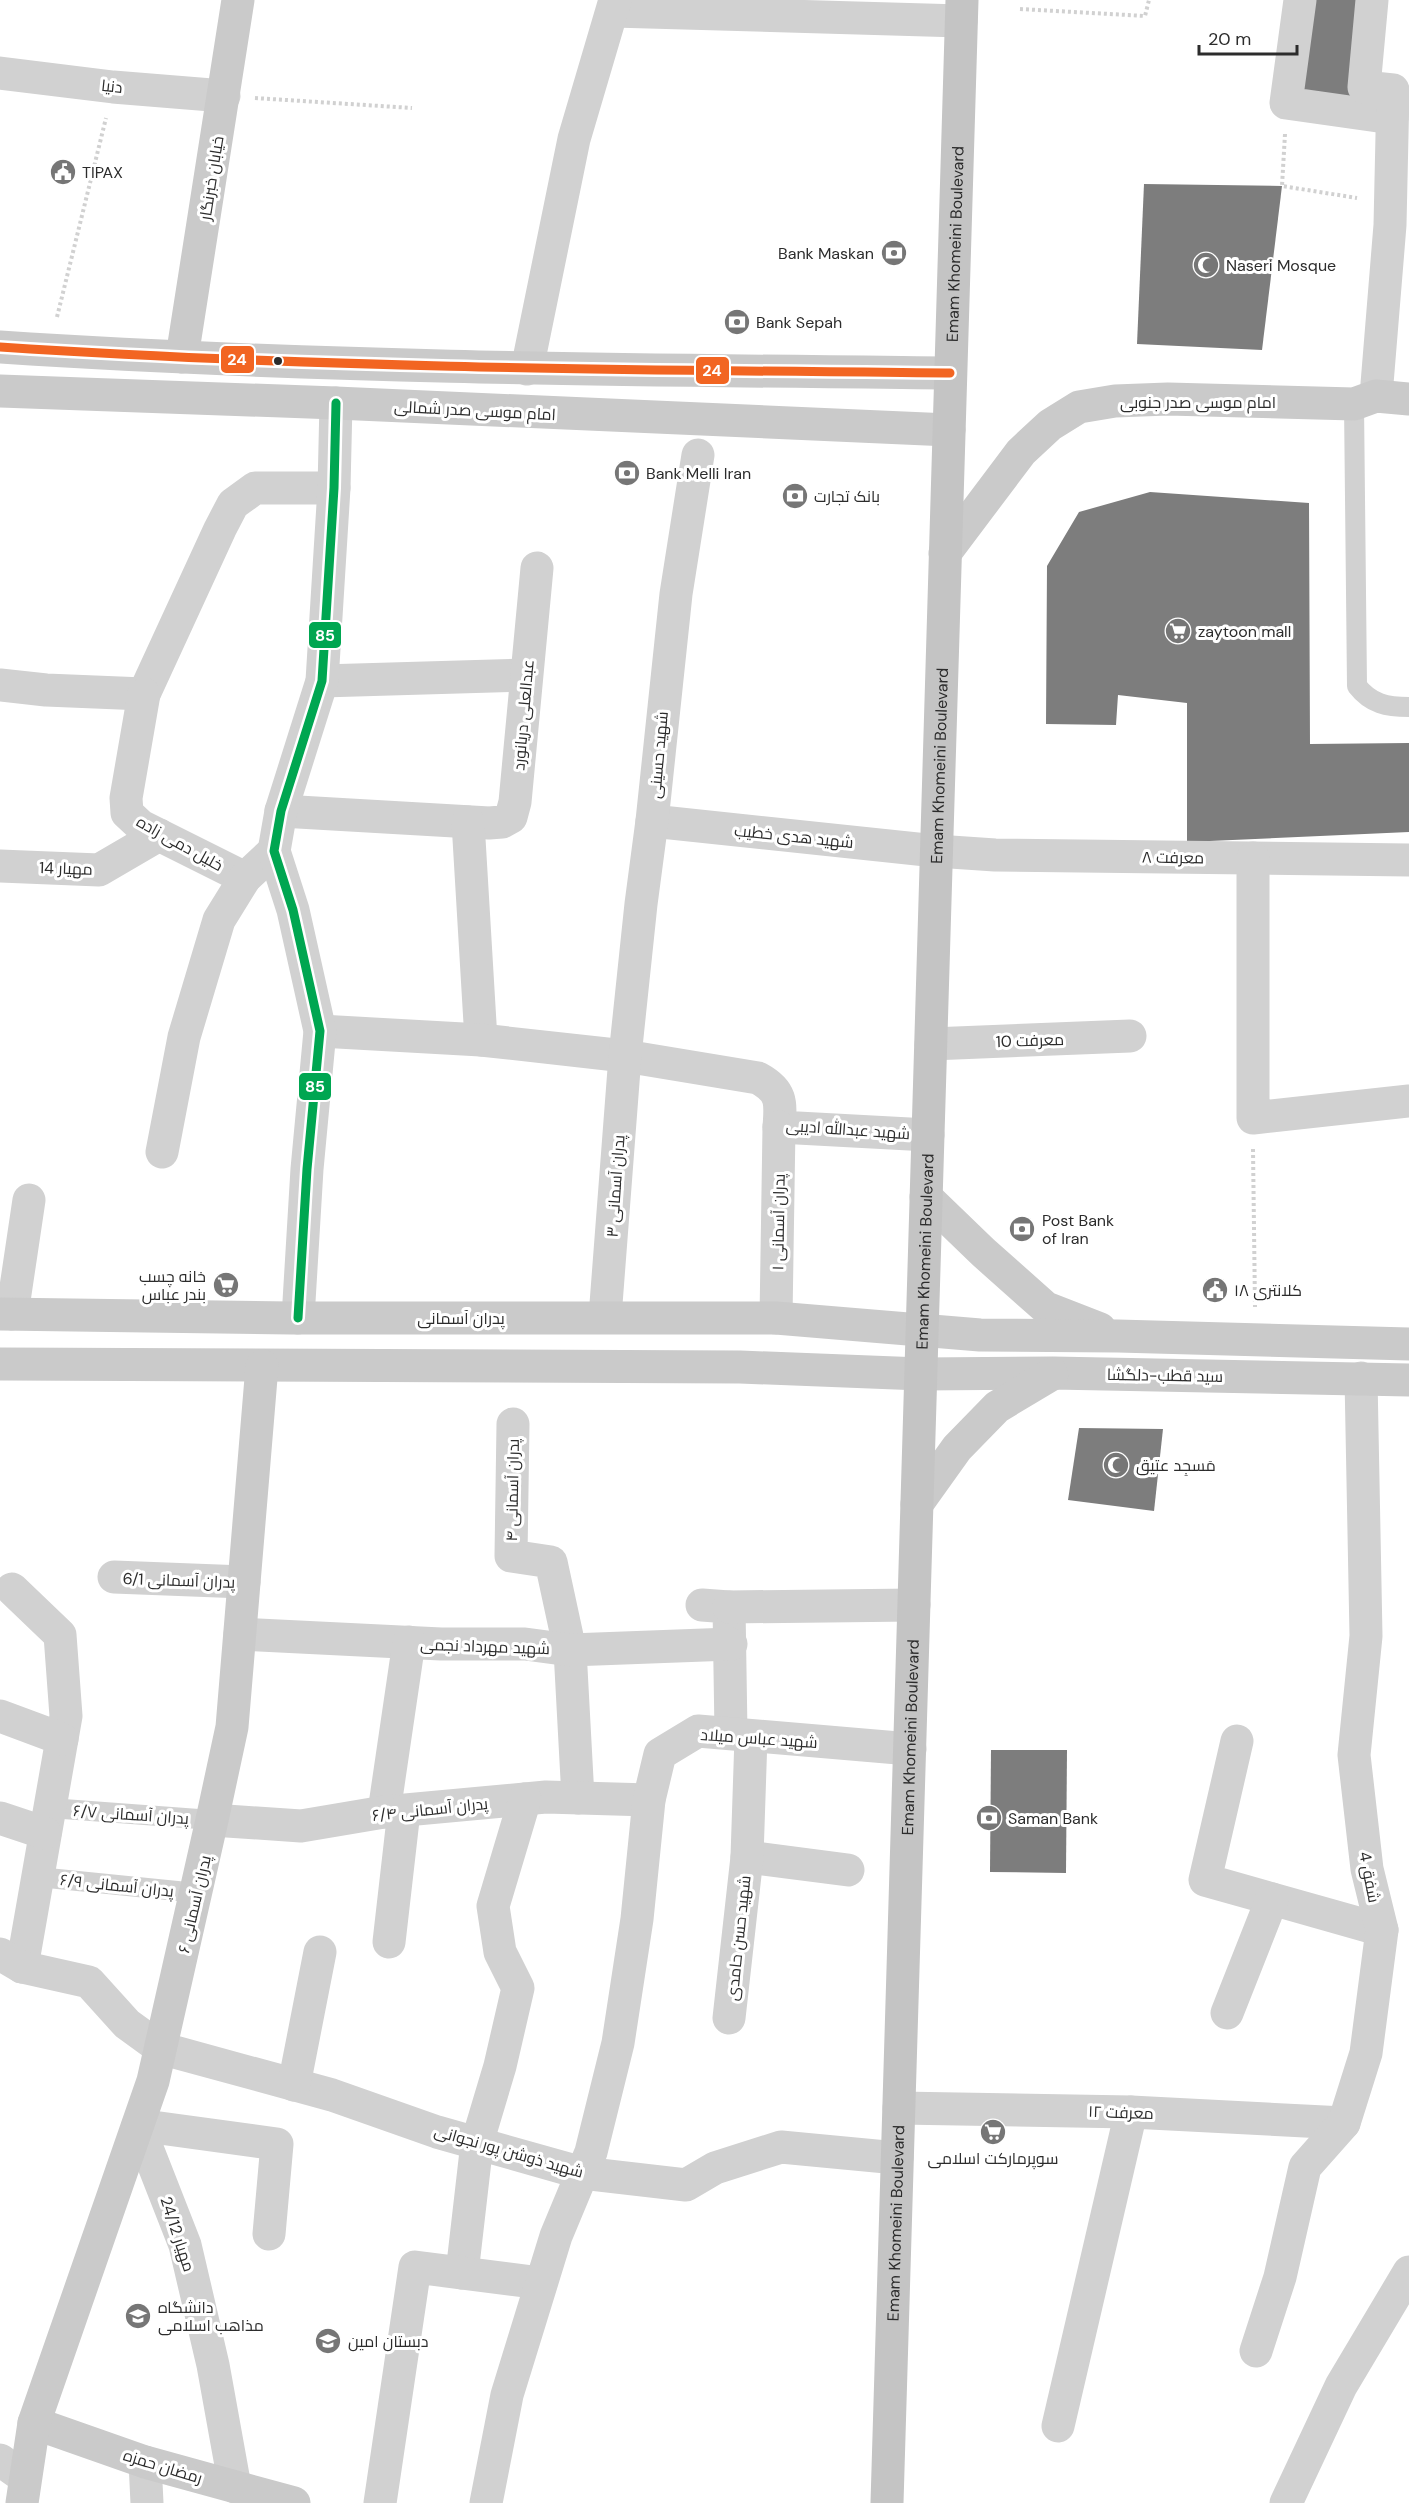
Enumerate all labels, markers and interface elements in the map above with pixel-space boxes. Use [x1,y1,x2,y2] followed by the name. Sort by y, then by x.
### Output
[1199,18,1296,56] scale bar
[1208,27,1251,51] text: 20 m
[100,75,124,98] street label: دنیا
[194,134,229,223] street label: خیابان خبرنگار
[942,146,969,342] street label: Emam Khomeini Boulevard
[48,157,78,187] public building icon: TIPAX
[82,162,123,183] place label: TIPAX
[879,238,909,268] bank icon: Bank Maskan
[778,243,874,264] place label: Bank Maskan
[1191,250,1221,280] mosque icon: Naseri Mosque
[1226,255,1336,276] place label: Naseri Mosque
[722,307,752,337] bank icon: Bank Sepah
[756,312,842,333] place label: Bank Sepah
[220,345,255,374] line badge: 24
[227,349,247,370] text: 24
[272,355,284,367] unlabelled marker
[695,356,730,385] line badge: 24
[702,360,722,381] text: 24
[1120,392,1276,414] street label: امام موسی صدر جنوبی
[393,396,556,426] street label: امام موسی صدر شمالی
[612,458,642,488] bank icon: Bank Melli Iran
[646,463,751,484] place label: Bank Melli Iran
[780,481,810,511] bank icon: بانک تجارت
[814,486,880,507] place label: بانک تجارت
[1163,616,1193,646] supermarket icon: zaytoon mall
[308,621,342,649] line badge: 85
[1198,621,1291,642] place label: zaytoon mall
[315,625,335,646] text: 85
[508,659,539,771] street label: عبدالعلی دریانورد
[926,667,953,864] street label: Emam Khomeini Boulevard
[644,711,673,800] street label: شهید حسینی
[133,811,227,876] street label: خلیل دمی زاده
[733,820,855,853] street label: شهید هدی خطیب
[1142,846,1204,869] street label: معرفت ۸
[39,857,93,880] street label: مهیار 14
[996,1029,1064,1052] street label: معرفت 10
[298,1072,332,1101] line badge: 85
[305,1076,325,1097] text: 85
[785,1115,911,1144] street label: شهید عبدالله ادیبی
[601,1133,631,1238] street label: پدران آسمانی ۳
[912,1153,938,1350] street label: Emam Khomeini Boulevard
[767,1173,791,1271] street label: پدران آسمانی ۱
[1042,1210,1114,1249] place label: Post Bank of Iran
[1007,1214,1037,1244] bank icon: Post Bank of Iran
[139,1266,206,1305] place label: خانه چسب بندر عباس
[211,1270,241,1300] supermarket icon: خانه چسب بندر عباس
[1200,1275,1230,1305] public building icon: کلانتری ۱۸
[1234,1280,1302,1301] place label: کلانتری ۱۸
[417,1308,506,1330] street label: پدران آسمانی
[1107,1364,1223,1387] street label: سید قطب-دلگشا
[501,1438,525,1542] street label: پدران آسمانی ۴
[1101,1450,1131,1480] mosque icon: مَسجِد عتیق
[1136,1455,1216,1476] place label: مَسجِد عتیق
[122,1568,236,1594] street label: پدران آسمانی 6/1
[420,1634,550,1659] street label: شهید مهرداد نجمی
[897,1639,924,1836] street label: Emam Khomeini Boulevard
[700,1724,818,1753] street label: شهید عباس میلاد
[371,1793,490,1827] street label: پدران آسمانی ۶/۴
[72,1800,190,1830] street label: پدران آسمانی ۶/۷
[974,1803,1004,1833] bank icon: Saman Bank
[1008,1808,1098,1829] place label: Saman Bank
[1354,1850,1385,1905] street label: شفق 4
[173,1852,217,1955] street label: پدران آسمانی ۶
[59,1869,176,1903] street label: پدران آسمانی ۶/۹
[721,1874,756,2002] street label: شهید حسن حامدی
[1088,2101,1154,2124] street label: معرفت ۱۲
[978,2117,1008,2147] supermarket icon: سوپرمارکت اسلامی
[432,2120,586,2184] street label: شهید ذوشن پور نجوانی
[882,2125,909,2322] street label: Emam Khomeini Boulevard
[928,2148,1058,2170] place label: سوپرمارکت اسلامی
[156,2194,200,2274] street label: مهیار 24/12
[158,2297,264,2336] place label: دانشگاه مذاهب اسلامی
[123,2301,153,2331] school or university icon: دانشگاه مذاهب اسلامی
[313,2326,343,2356] school or university icon: دبستان امین
[348,2331,429,2352] place label: دبستان امین
[121,2445,205,2488] street label: رمضان حمزه

